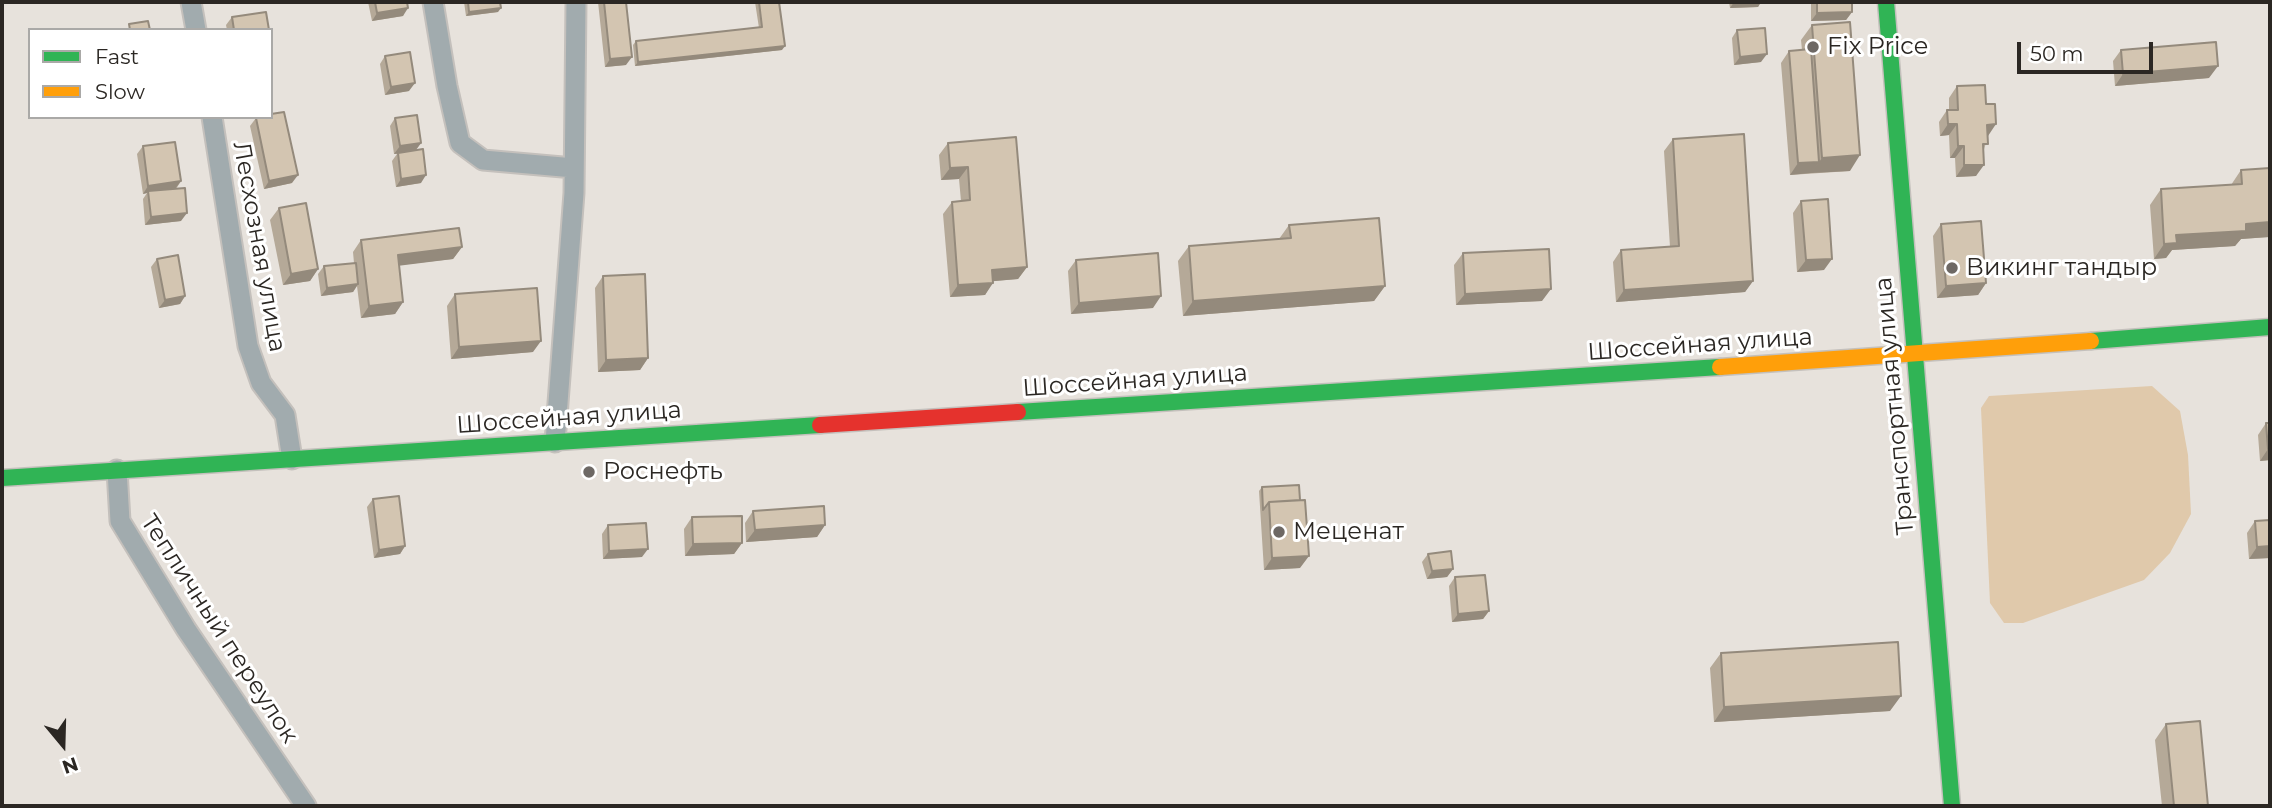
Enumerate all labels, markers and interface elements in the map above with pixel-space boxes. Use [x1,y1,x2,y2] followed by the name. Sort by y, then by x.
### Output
[28,28,273,119] legend
[2020,28,2156,72] scale bar
[1827,33,1928,61] place label: Fix Price
[1805,39,1821,55] marker: Fix Price
[2030,41,2084,66] text: 50 m
[95,44,139,69] text: Fast
[95,79,145,104] text: Slow
[226,140,292,354] street label: Лесхозная улица
[1966,254,2157,282] place label: Викинг тандыр
[1944,260,1960,276] marker: Викинг тандыр
[1869,276,1921,536] street label: Транспортная улица
[1587,323,1813,367] street label: Шоссейная улица
[1022,359,1248,403] street label: Шоссейная улица
[456,396,682,440] street label: Шоссейная улица
[603,458,723,486] place label: Роснефть
[581,464,597,480] marker: Роснефть
[134,509,304,749] street label: Тепличный переулок
[1293,518,1404,546] place label: Меценат
[1271,524,1287,540] marker: Меценат
[28,710,98,780] north arrow
[59,752,81,779] text: N

